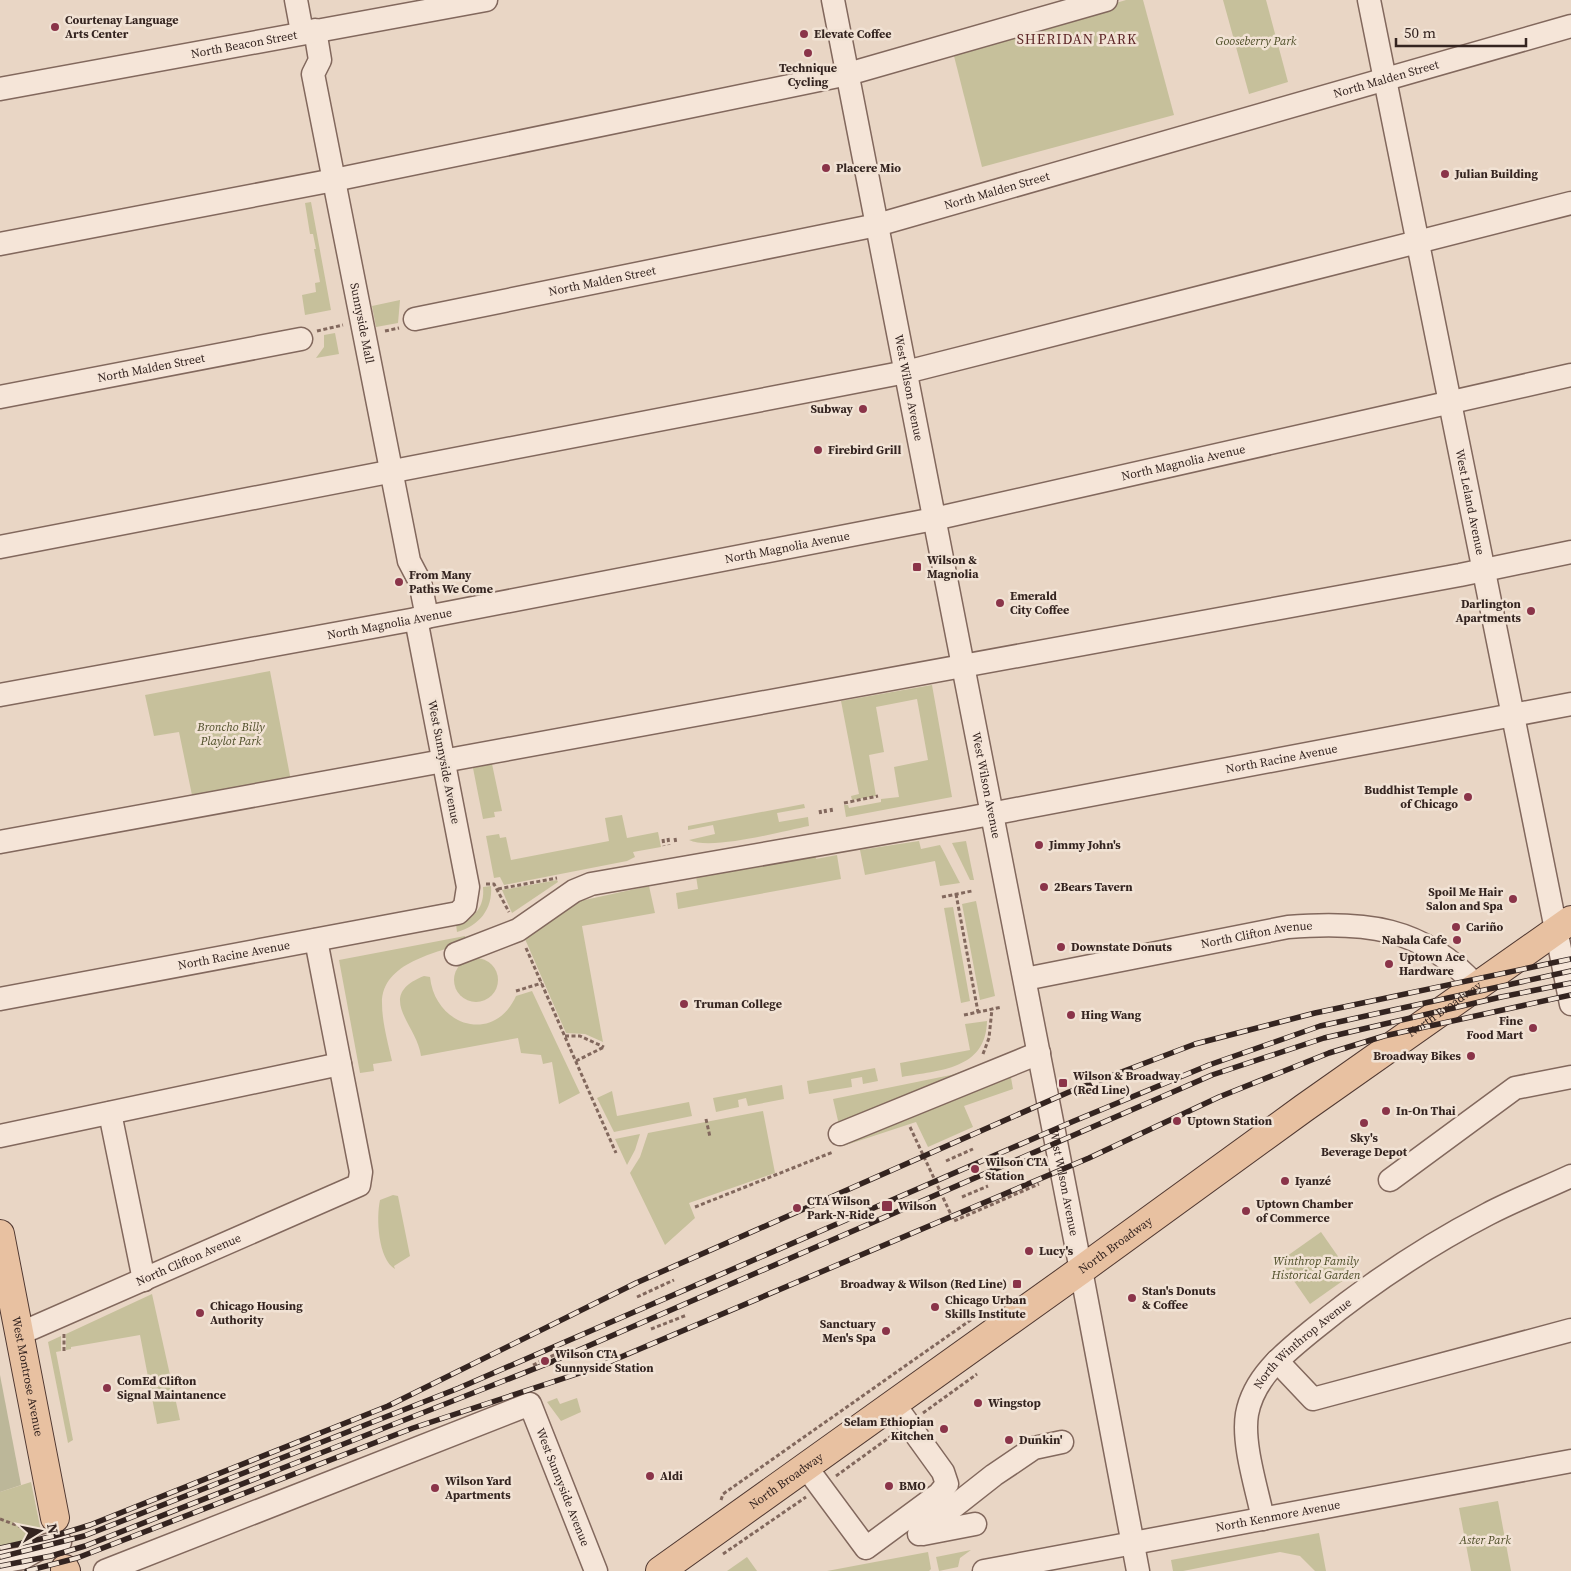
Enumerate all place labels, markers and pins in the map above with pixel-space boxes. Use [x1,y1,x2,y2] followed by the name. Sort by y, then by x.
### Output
[65,12,178,42] place label: Courtenay Language Arts Center
[49,21,61,33] marker: Courtenay Language Arts Center
[814,26,891,42] place label: Elevate Coffee
[798,28,810,40] marker: Elevate Coffee
[802,47,814,59] marker: Technique Cycling
[779,60,837,90] place label: Technique Cycling
[836,160,901,176] place label: Placere Mio
[820,162,832,174] marker: Placere Mio
[1454,166,1538,182] place label: Julian Building
[1439,168,1451,180] marker: Julian Building
[810,401,854,417] place label: Subway
[857,403,869,415] marker: Subway
[828,442,901,458] place label: Firebird Grill
[812,444,824,456] marker: Firebird Grill
[927,552,979,582] place label: Wilson & Magnolia
[911,561,923,573] marker: Wilson & Magnolia
[409,567,493,597] place label: From Many Paths We Come
[393,576,405,588] marker: From Many Paths We Come
[1010,588,1069,618] place label: Emerald City Coffee
[1455,596,1522,626] place label: Darlington Apartments
[994,597,1006,609] marker: Emerald City Coffee
[1525,605,1537,617] marker: Darlington Apartments
[1364,782,1458,812] place label: Buddhist Temple of Chicago
[1462,791,1474,803] marker: Buddhist Temple of Chicago
[1048,837,1121,853] place label: Jimmy John's
[1033,839,1045,851] marker: Jimmy John's
[1054,879,1133,895] place label: 2Bears Tavern
[1038,881,1050,893] marker: 2Bears Tavern
[1426,884,1504,914] place label: Spoil Me Hair Salon and Spa
[1507,893,1519,905] marker: Spoil Me Hair Salon and Spa
[1466,919,1504,935] place label: Cariño
[1450,921,1462,933] marker: Cariño
[1382,932,1447,948] place label: Nabala Cafe
[1451,934,1463,946] marker: Nabala Cafe
[1071,939,1172,955] place label: Downstate Donuts
[1055,941,1067,953] marker: Downstate Donuts
[1399,949,1465,979] place label: Uptown Ace Hardware
[1383,958,1395,970] marker: Uptown Ace Hardware
[694,996,782,1012] place label: Truman College
[678,998,690,1010] marker: Truman College
[1081,1007,1142,1023] place label: Hing Wang
[1065,1009,1077,1021] marker: Hing Wang
[1466,1013,1524,1043] place label: Fine Food Mart
[1527,1022,1539,1034] marker: Fine Food Mart
[1373,1048,1462,1064] place label: Broadway Bikes
[1465,1050,1477,1062] marker: Broadway Bikes
[1073,1068,1181,1098] place label: Wilson & Broadway (Red Line)
[1057,1077,1069,1089] marker: Wilson & Broadway (Red Line)
[1396,1103,1456,1119] place label: In-On Thai
[1380,1105,1392,1117] marker: In-On Thai
[1187,1113,1273,1129] place label: Uptown Station
[1171,1115,1183,1127] marker: Uptown Station
[1358,1117,1370,1129] marker: Sky's Beverage Depot
[1321,1130,1408,1160] place label: Sky's Beverage Depot
[985,1154,1048,1184] place label: Wilson CTA Station
[969,1163,981,1175] marker: Wilson CTA Station
[1295,1173,1331,1189] place label: Iyanzé
[1279,1175,1291,1187] marker: Iyanzé
[807,1193,874,1223] place label: CTA Wilson Park-N-Ride
[1256,1196,1354,1226] place label: Uptown Chamber of Commerce
[898,1198,937,1214] place label: Wilson
[880,1199,894,1213] marker: Wilson
[791,1202,803,1214] marker: CTA Wilson Park-N-Ride
[1240,1205,1252,1217] marker: Uptown Chamber of Commerce
[1039,1243,1074,1259] place label: Lucy's
[1023,1245,1035,1257] marker: Lucy's
[840,1276,1007,1292] place label: Broadway & Wilson (Red Line)
[1011,1278,1023,1290] marker: Broadway & Wilson (Red Line)
[1142,1283,1216,1313] place label: Stan's Donuts & Coffee
[945,1292,1027,1322] place label: Chicago Urban Skills Institute
[1126,1292,1138,1304] marker: Stan's Donuts & Coffee
[210,1298,303,1328] place label: Chicago Housing Authority
[929,1301,941,1313] marker: Chicago Urban Skills Institute
[194,1307,206,1319] marker: Chicago Housing Authority
[820,1316,877,1346] place label: Sanctuary Men's Spa
[880,1325,892,1337] marker: Sanctuary Men's Spa
[555,1346,654,1376] place label: Wilson CTA Sunnyside Station
[539,1355,551,1367] marker: Wilson CTA Sunnyside Station
[117,1373,226,1403] place label: ComEd Clifton Signal Maintanence
[101,1382,113,1394] marker: ComEd Clifton Signal Maintanence
[988,1395,1041,1411] place label: Wingstop
[972,1397,984,1409] marker: Wingstop
[844,1414,935,1444] place label: Selam Ethiopian Kitchen
[938,1423,950,1435] marker: Selam Ethiopian Kitchen
[1019,1432,1063,1448] place label: Dunkin'
[1003,1434,1015,1446] marker: Dunkin'
[660,1468,683,1484] place label: Aldi
[644,1470,656,1482] marker: Aldi
[445,1473,511,1503] place label: Wilson Yard Apartments
[899,1478,926,1494] place label: BMO
[883,1480,895,1492] marker: BMO
[429,1482,441,1494] marker: Wilson Yard Apartments

